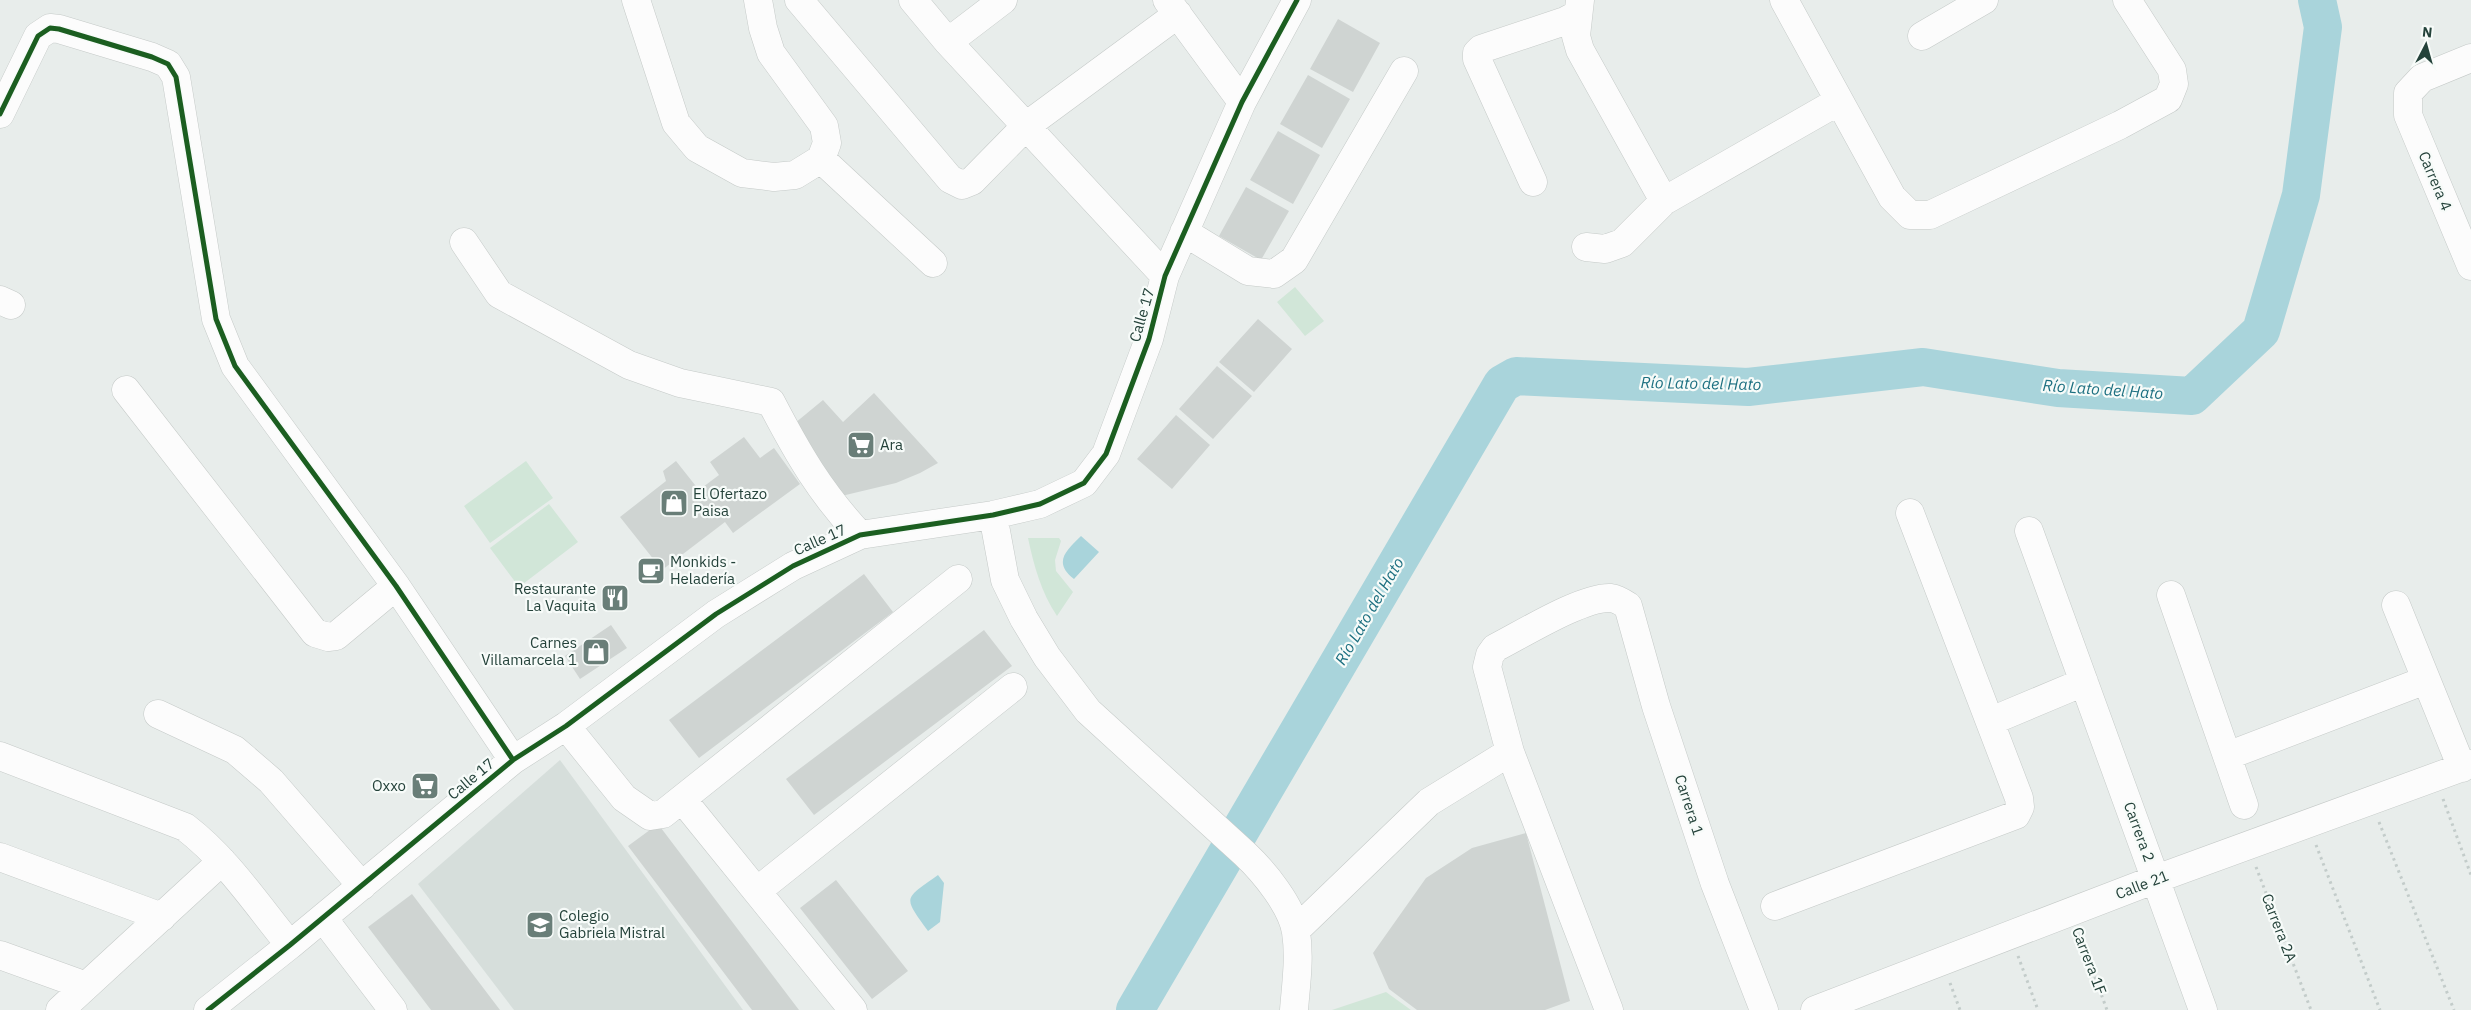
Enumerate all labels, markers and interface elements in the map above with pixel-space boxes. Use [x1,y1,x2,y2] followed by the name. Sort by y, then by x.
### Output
[2401,20,2451,70] north arrow
[2421,23,2433,42] text: N
[2415,148,2456,213] street label: Carrera 4
[1125,286,1158,344] street label: Calle 17
[1640,372,1762,394] water label: Río Lato del Hato
[2042,375,2164,403] water label: Río Lato del Hato
[846,430,876,460] supermarket icon: Ara
[880,435,903,454] place label: Ara
[693,484,767,520] place label: El Ofertazo Paisa
[659,488,689,518] shop icon: El Ofertazo Paisa
[791,520,849,559] street label: Calle 17
[670,552,736,588] place label: Monkids - Heladería
[1330,553,1408,668] water label: Río Lato del Hato
[636,556,666,586] cafe icon: Monkids - Heladería
[514,579,596,615] place label: Restaurante La Vaquita
[600,583,630,613] restaurant icon: Restaurante La Vaquita
[481,633,577,669] place label: Carnes Villamarcela 1
[581,637,611,667] shop icon: Carnes Villamarcela 1
[443,754,498,804] street label: Calle 17
[410,771,440,801] supermarket icon: Oxxo
[1671,772,1708,838] street label: Carrera 1
[372,776,406,795] place label: Oxxo
[2120,799,2159,864] street label: Carrera 2
[2113,866,2171,903] street label: Calle 21
[2258,891,2301,965] street label: Carrera 2A
[559,906,665,942] place label: Colegio Gabriela Mistral
[525,910,555,940] school or university icon: Colegio Gabriela Mistral
[2068,924,2111,997] street label: Carrera 1F

